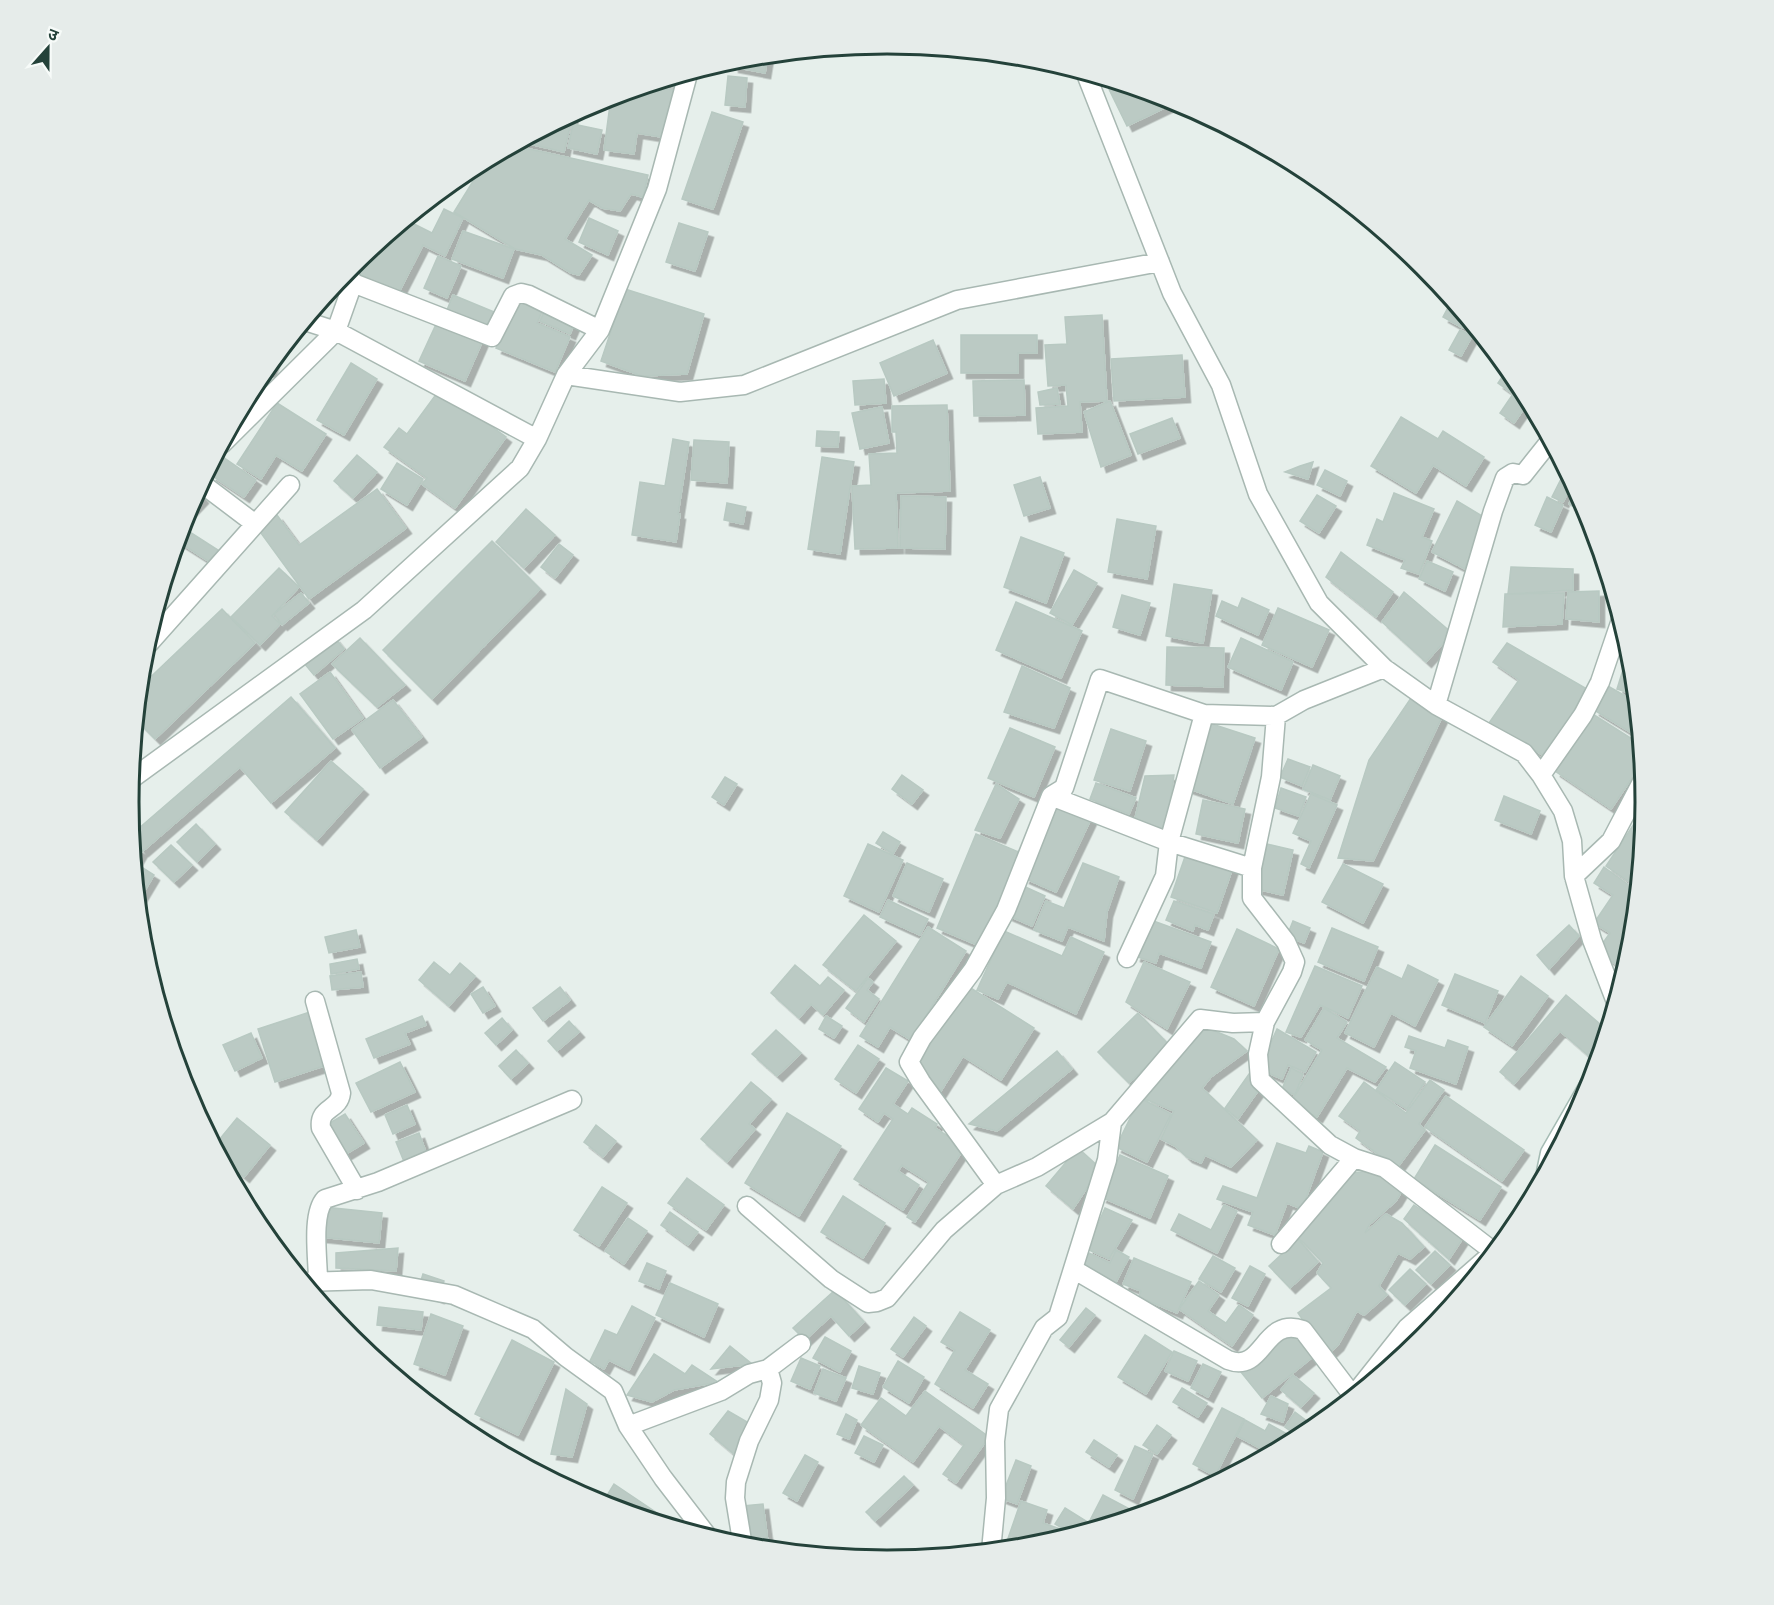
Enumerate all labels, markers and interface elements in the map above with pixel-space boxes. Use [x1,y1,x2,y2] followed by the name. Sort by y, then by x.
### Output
[18,18,78,78] north arrow
[45,24,62,45] text: उ

